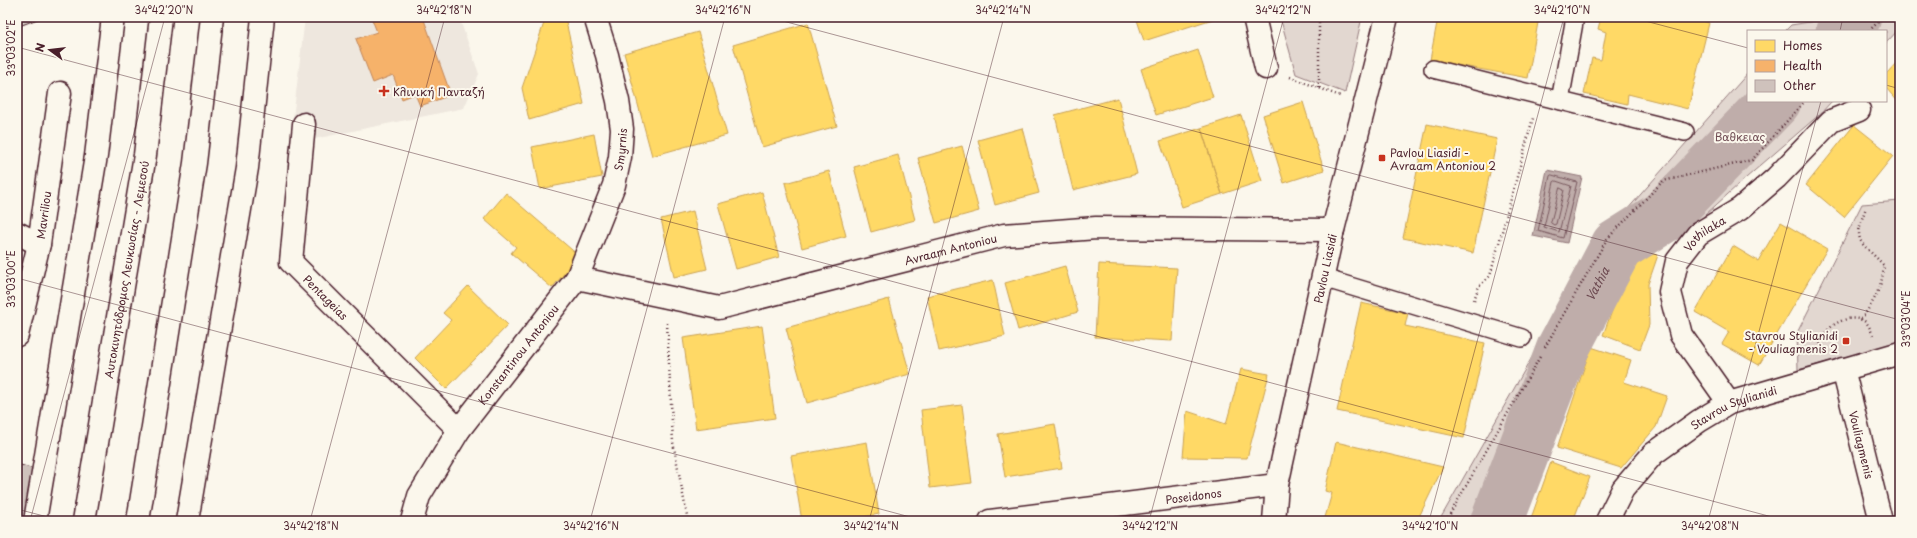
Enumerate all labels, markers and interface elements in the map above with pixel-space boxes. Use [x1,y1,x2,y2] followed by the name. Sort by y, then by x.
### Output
[135,2,194,17] text: 34°42'20"N
[416,2,472,17] text: 34°42'18"N
[695,2,751,17] text: 34°42'16"N
[975,2,1031,17] text: 34°42'14"N
[1255,2,1311,17] text: 34°42'12"N
[1534,2,1590,17] text: 34°42'10"N
[3,19,18,77] text: 33°03'02"E
[30,30,70,70] north arrow
[1747,30,1887,102] legend
[1783,36,1822,54] text: Homes
[31,41,49,54] text: N
[1783,56,1822,74] text: Health
[1783,76,1816,94] text: Other
[393,83,485,100] place label: Κλινική Πανταζή
[378,85,390,97] marker: Κλινική Πανταζή
[609,127,631,172] street label: Smyrnis
[1715,128,1766,145] park label: Βαθκειας
[1390,144,1496,174] place label: Pavlou Liasidi - Avraam Antoniou 2
[1377,153,1387,163] marker: Pavlou Liasidi - Avraam Antoniou 2
[99,159,152,380] street label: Αυτοκινητόδρομος Λευκωσίας - Λεμεσού
[31,190,55,240] street label: Mavriliou
[1679,211,1729,255] street label: Vothilaka
[902,229,998,269] street label: Avraam Antoniou
[1309,232,1340,305] street label: Pavlou Liasidi
[3,250,18,308] text: 33°03'00"E
[1581,263,1614,304] water label: Vathia
[300,271,352,323] street label: Pentageias
[1898,290,1913,348] text: 33°03'04"E
[473,301,562,408] street label: Konstantinou Antoniou
[1744,327,1838,357] place label: Stavrou Stylianidi - Vouliagmenis 2
[1841,336,1851,346] marker: Stavrou Stylianidi - Vouliagmenis 2
[1686,381,1779,433] street label: Stavrou Stylianidi
[1845,409,1879,480] street label: Vouliagmenis
[1164,484,1222,507] street label: Poseidonos
[283,518,339,533] text: 34°42'18"N
[563,518,619,533] text: 34°42'16"N
[843,518,899,533] text: 34°42'14"N
[1122,518,1178,533] text: 34°42'12"N
[1402,518,1458,533] text: 34°42'10"N
[1681,518,1739,533] text: 34°42'08"N

